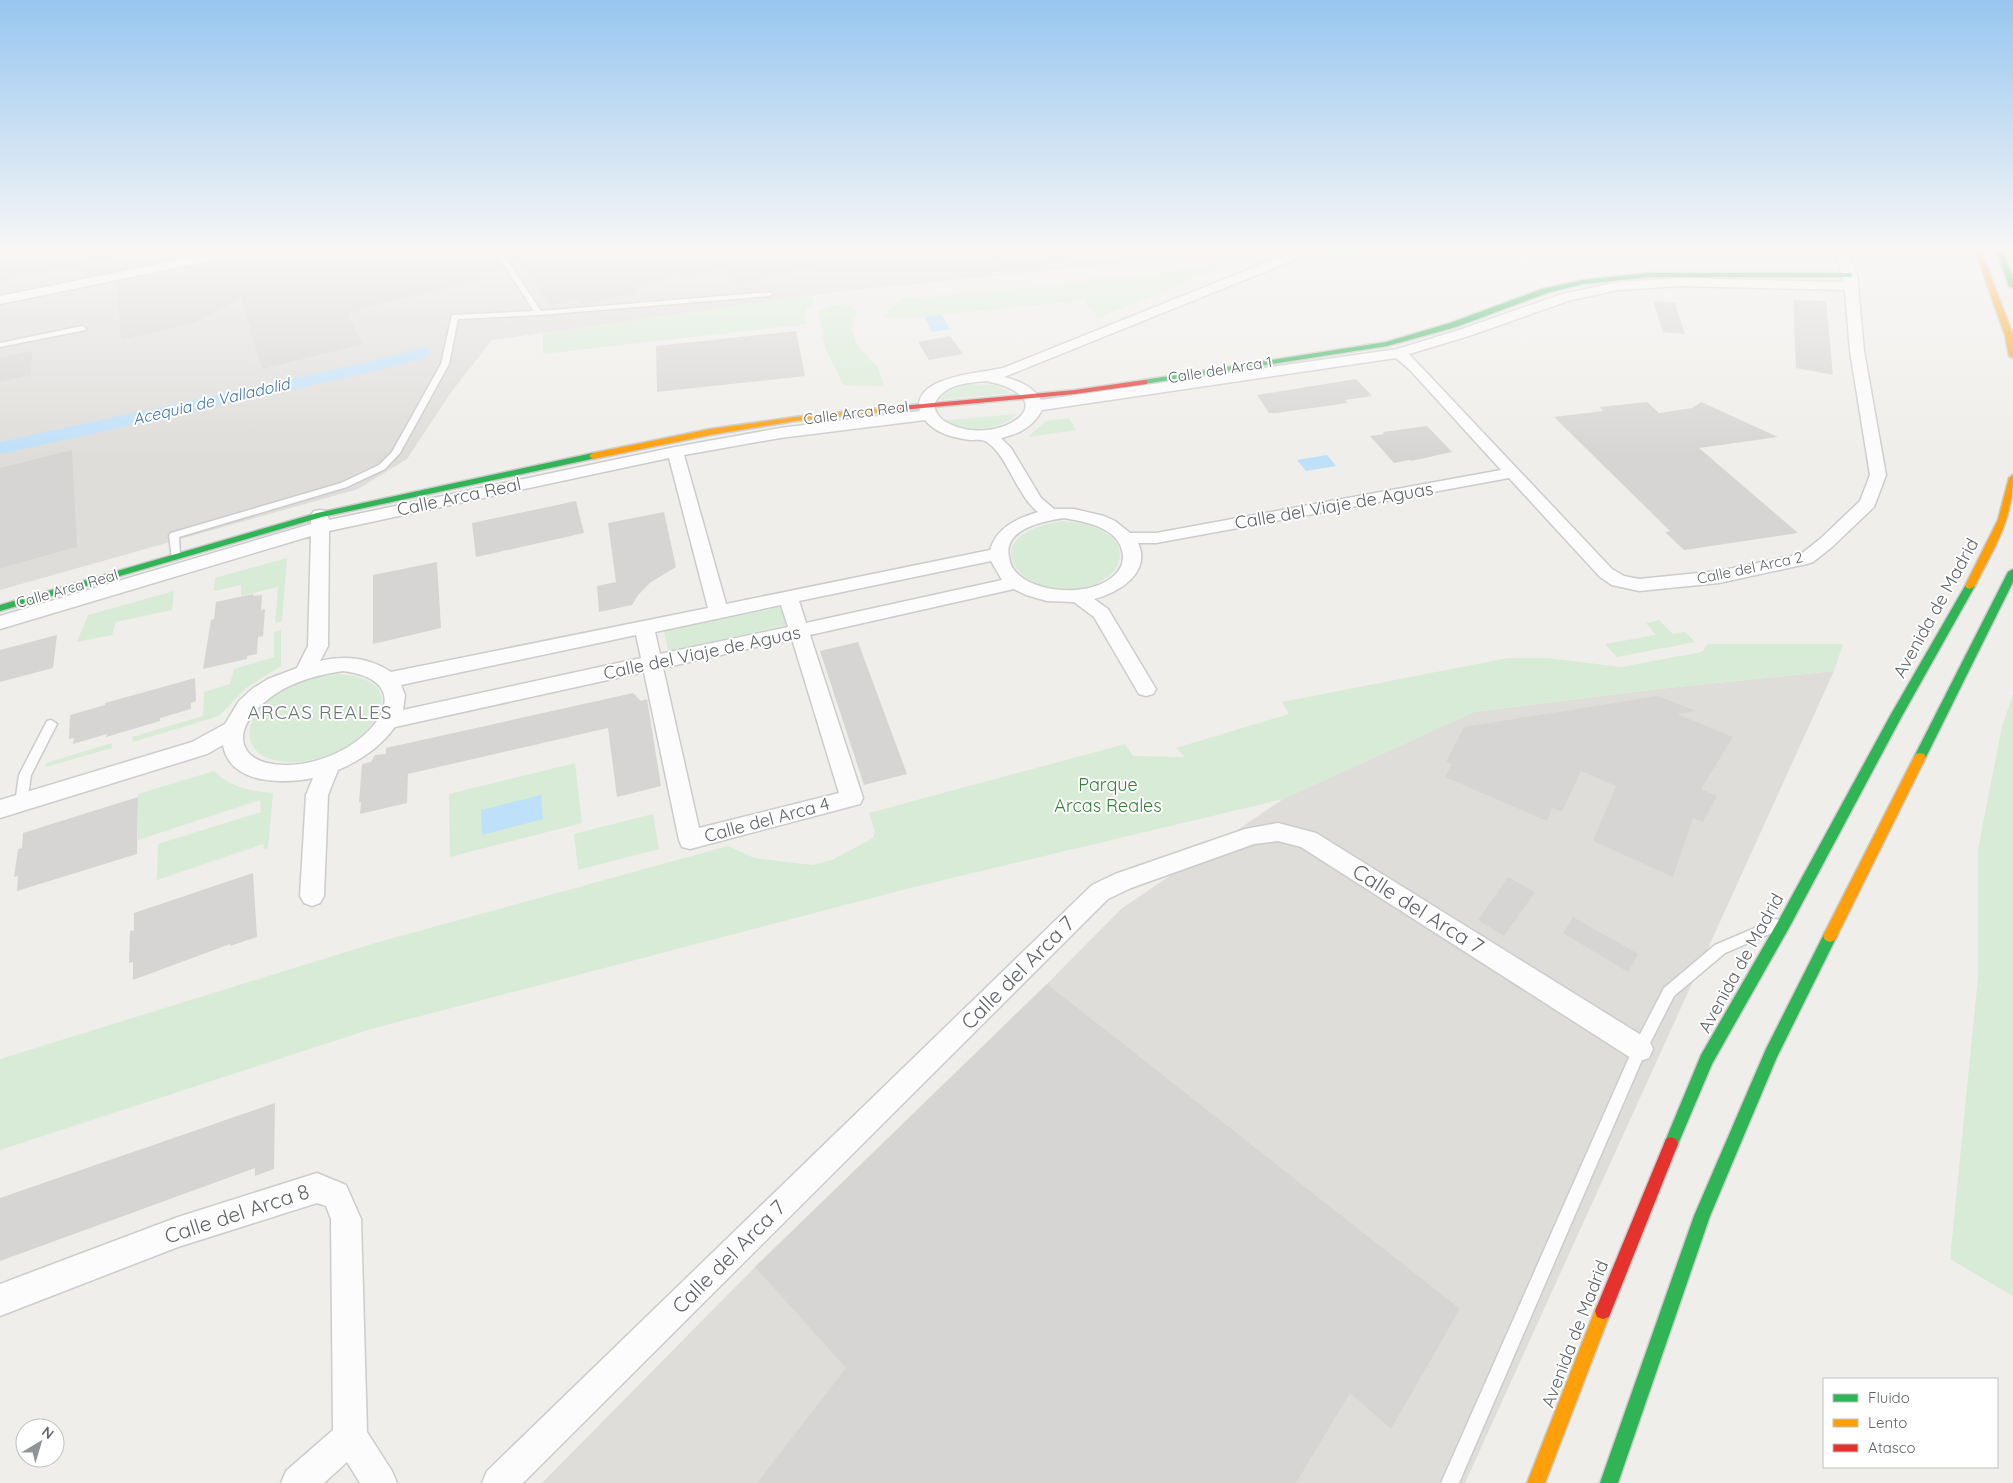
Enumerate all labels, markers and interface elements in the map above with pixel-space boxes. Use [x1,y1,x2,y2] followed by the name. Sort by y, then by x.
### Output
[1167,352,1273,387] street label: Calle del Arca 1
[131,373,294,429] water label: Acequia de Valladolid
[802,397,909,428] street label: Calle Arca Real
[395,472,523,521] street label: Calle Arca Real
[1233,477,1435,534] street label: Calle del Viaje de Aguas
[1888,534,1983,682] street label: Avenida de Madrid
[1695,547,1805,588] street label: Calle del Arca 2
[14,565,120,612] street label: Calle Arca Real
[601,620,803,685] street label: Calle del Viaje de Aguas
[248,700,392,724] district label: ARCAS REALES
[1054,773,1162,817] park label: Parque Arcas Reales
[702,792,832,847] street label: Calle del Arca 4
[1348,857,1489,959] street label: Calle del Arca 7
[1693,889,1788,1037] street label: Avenida de Madrid
[955,910,1080,1035] street label: Calle del Arca 7
[161,1177,312,1249] street label: Calle del Arca 8
[666,1194,791,1319] street label: Calle del Arca 7
[1536,1257,1613,1411] street label: Avenida de Madrid
[1823,1378,1998,1468] legend
[1868,1388,1910,1407] text: Fluido
[1868,1413,1907,1432] text: Lento
[15,1418,65,1468] north arrow
[38,1422,58,1443] text: N
[1868,1438,1916,1457] text: Atasco

